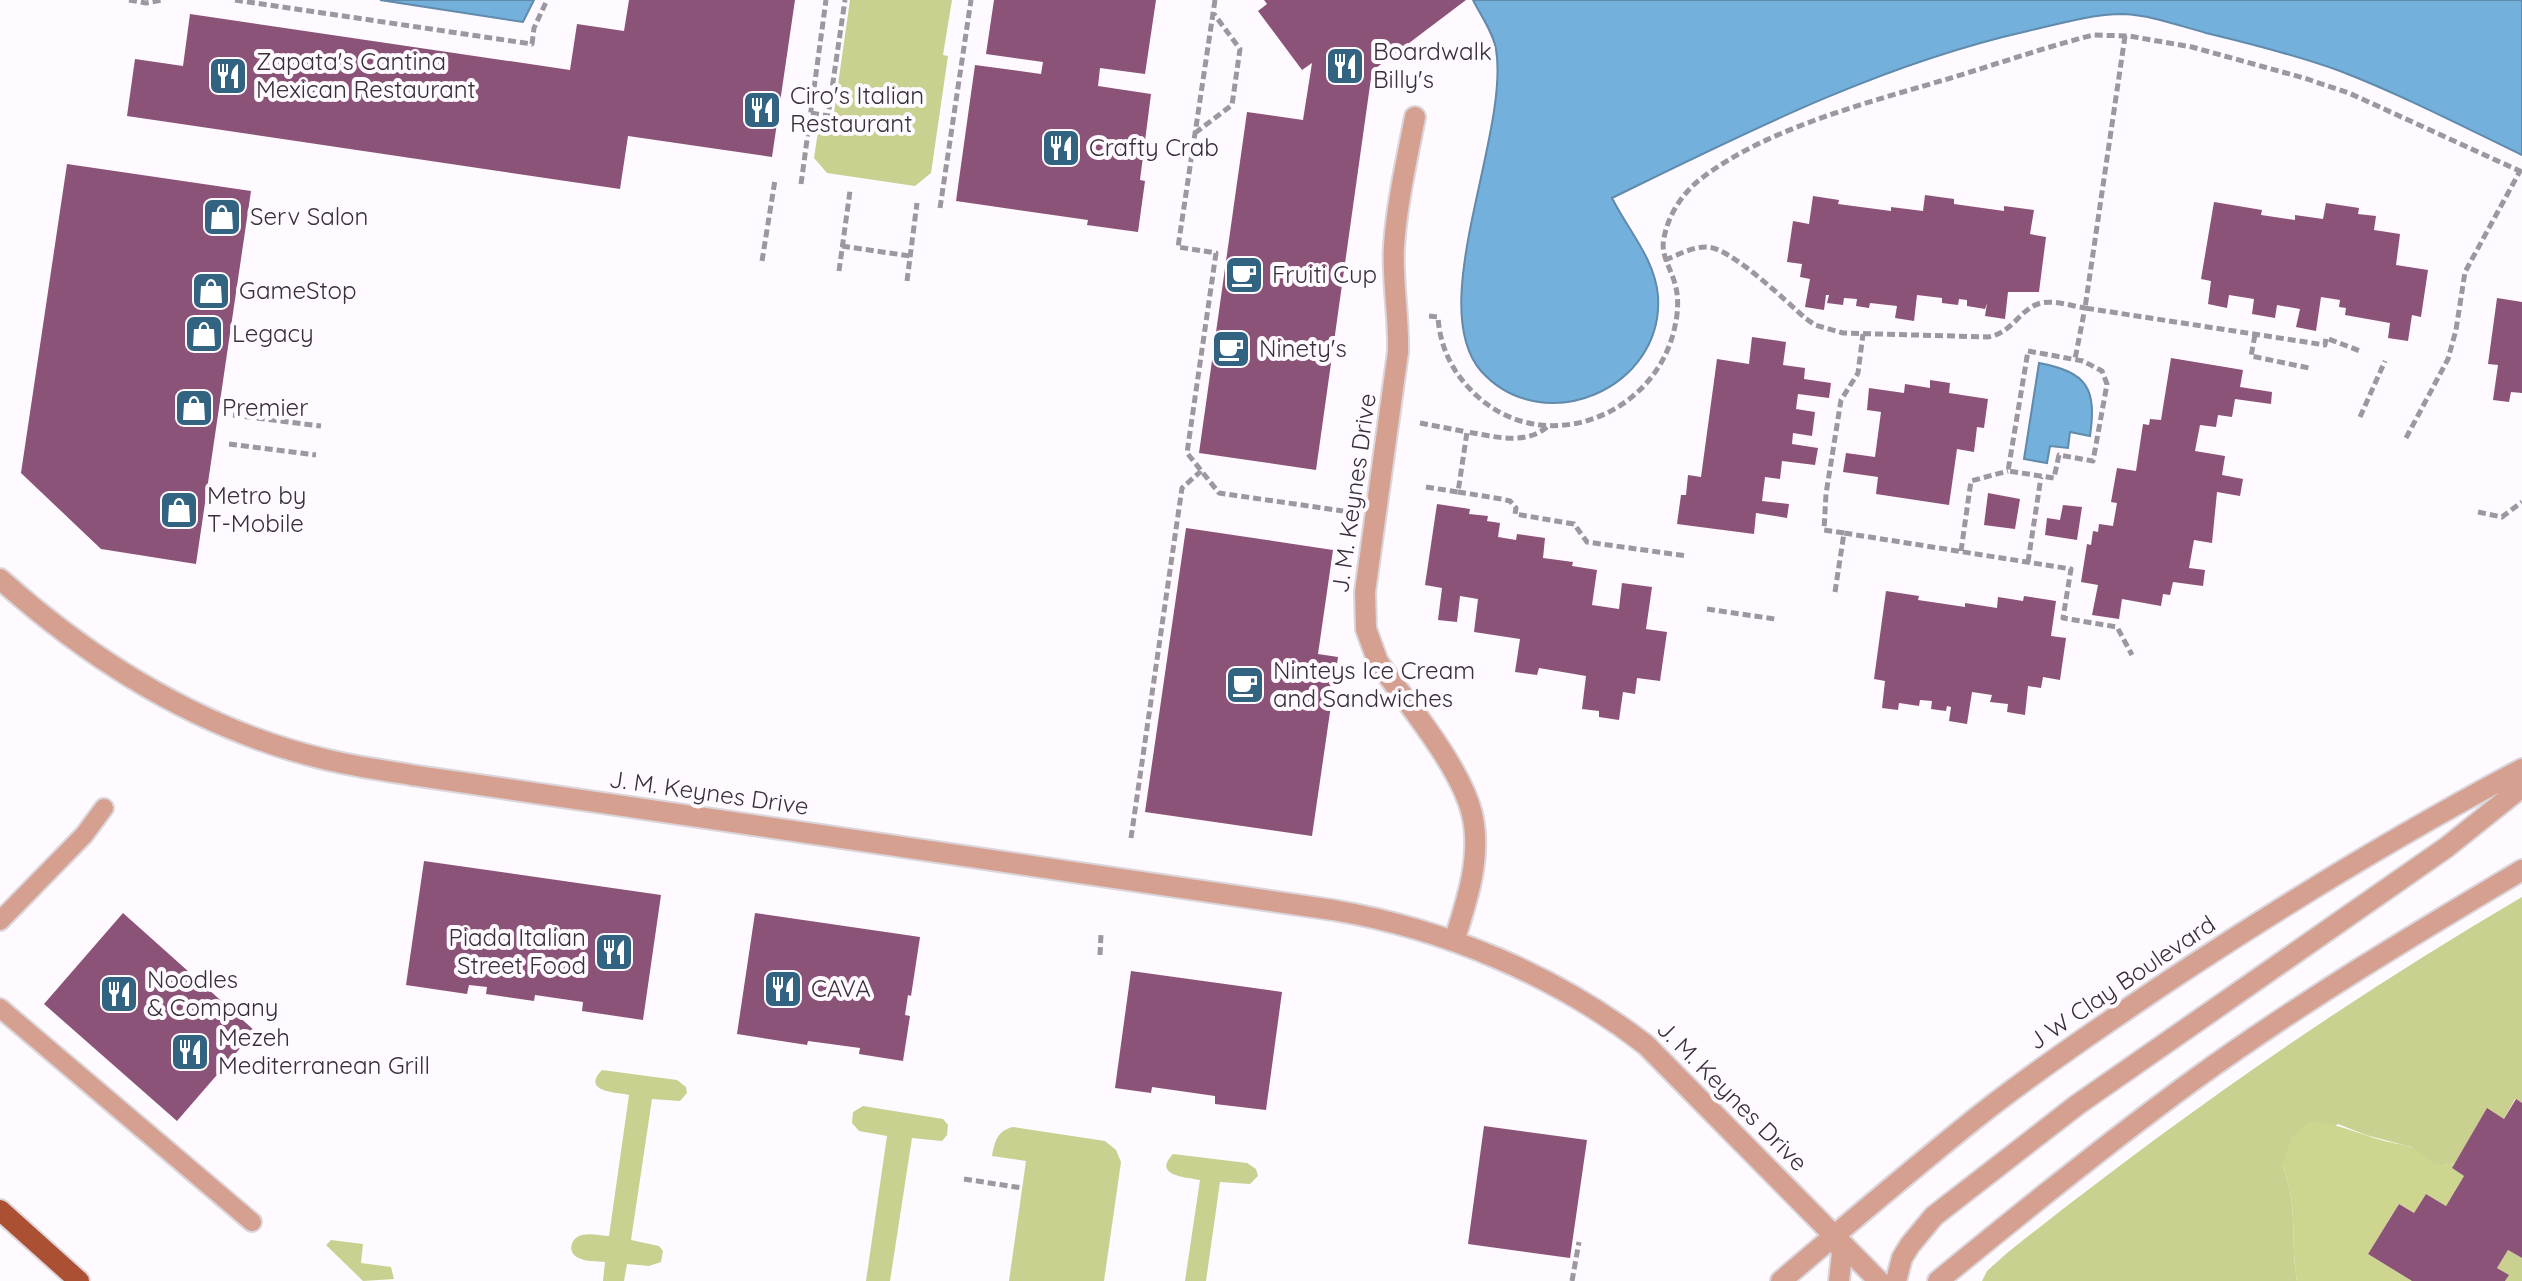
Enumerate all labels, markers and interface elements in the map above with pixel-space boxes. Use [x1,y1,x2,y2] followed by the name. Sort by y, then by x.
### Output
[1373,36,1492,94] place label: Boardwalk Billy's
[1324,45,1366,87] restaurant icon: Boardwalk Billy's
[256,46,476,104] place label: Zapata's Cantina Mexican Restaurant
[207,55,249,97] restaurant icon: Zapata's Cantina Mexican Restaurant
[790,80,924,138] place label: Ciro's Italian Restaurant
[741,89,783,131] restaurant icon: Ciro's Italian Restaurant
[1040,127,1082,169] restaurant icon: Crafty Crab
[1089,132,1219,162] place label: Crafty Crab
[201,196,243,238] shop icon: Serv Salon
[250,201,368,231] place label: Serv Salon
[1223,254,1265,296] cafe icon: Fruiti Cup
[1272,259,1377,289] place label: Fruiti Cup
[190,270,232,312] shop icon: GameStop
[239,275,357,305] place label: GameStop
[183,313,225,355] shop icon: Legacy
[232,318,314,348] place label: Legacy
[1210,328,1252,370] cafe icon: Ninety's
[1259,333,1347,363] place label: Ninety's
[173,387,215,429] shop icon: Premier
[1324,391,1382,595] street label: J. M. Keynes Drive
[222,392,308,422] place label: Premier
[207,480,306,538] place label: Metro by T-Mobile
[158,489,200,531] shop icon: Metro by T-Mobile
[1273,655,1475,713] place label: Ninteys Ice Cream and Sandwiches
[1224,664,1266,706] cafe icon: Ninteys Ice Cream and Sandwiches
[607,763,811,821] street label: J. M. Keynes Drive
[2022,909,2221,1056] street label: J W Clay Boulevard
[449,922,586,980] place label: Piada Italian Street Food
[593,931,635,973] restaurant icon: Piada Italian Street Food
[147,964,278,1022] place label: Noodles & Company
[762,968,804,1010] restaurant icon: CAVA
[98,973,140,1015] restaurant icon: Noodles & Company
[811,973,871,1003] place label: CAVA
[1651,1014,1814,1177] street label: J. M. Keynes Drive
[218,1022,430,1080] place label: Mezeh Mediterranean Grill
[169,1031,211,1073] restaurant icon: Mezeh Mediterranean Grill

